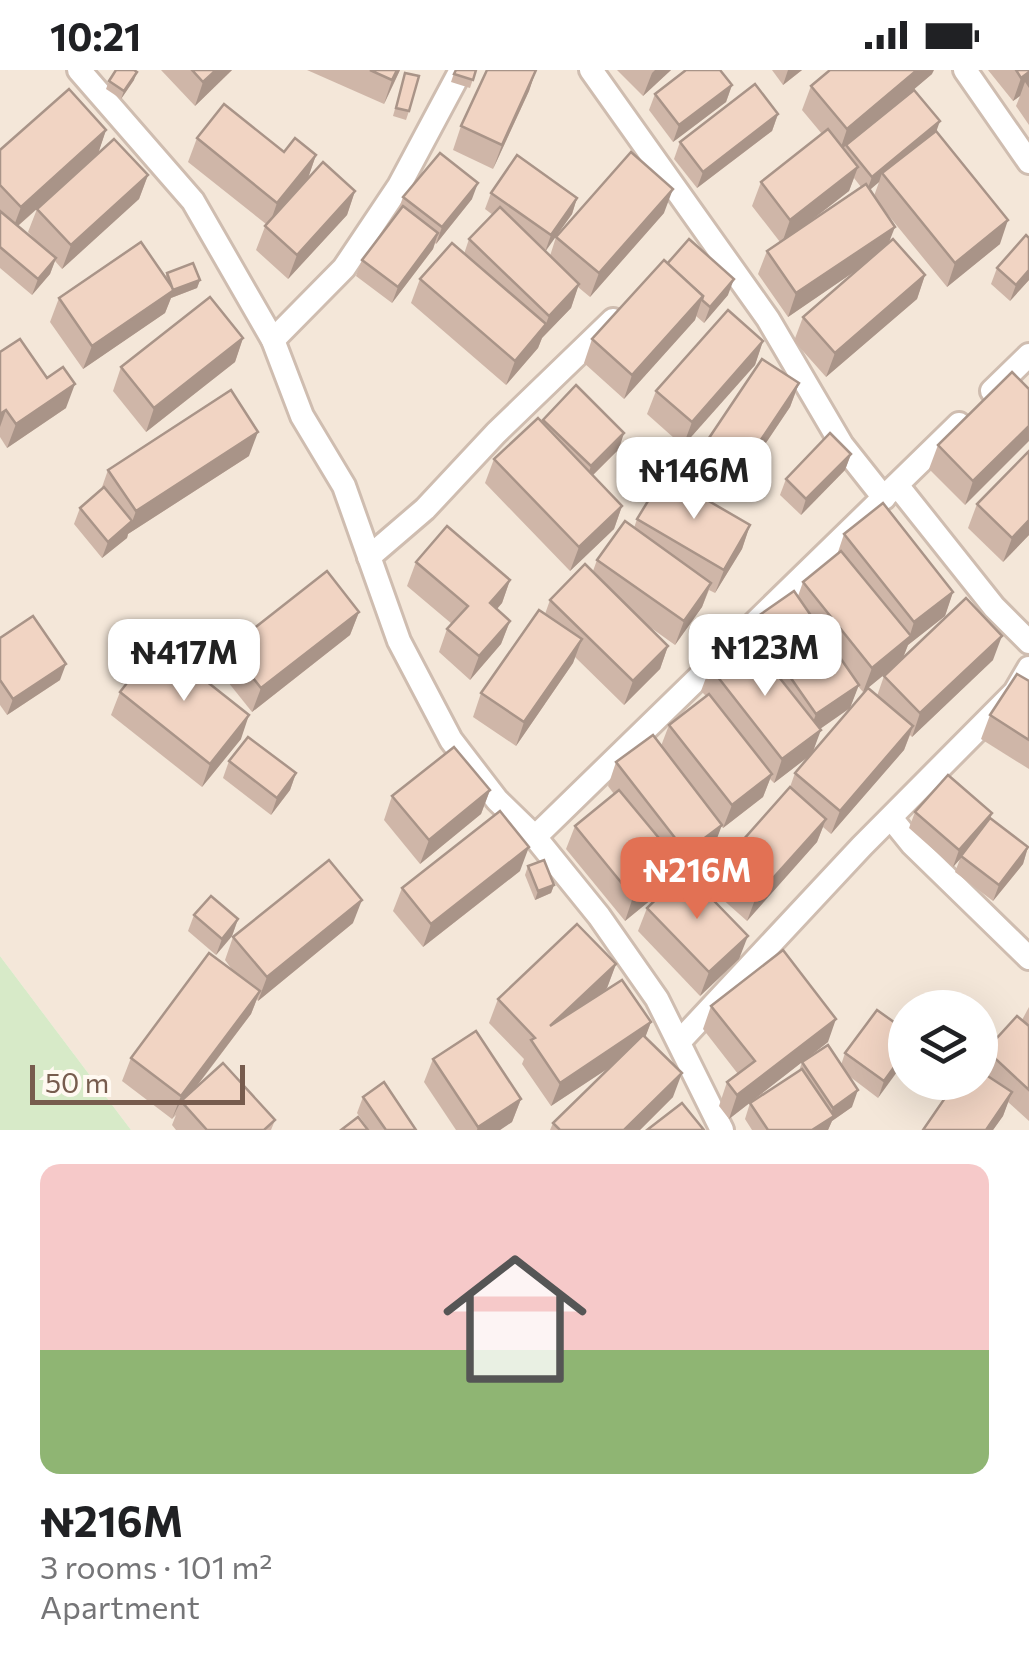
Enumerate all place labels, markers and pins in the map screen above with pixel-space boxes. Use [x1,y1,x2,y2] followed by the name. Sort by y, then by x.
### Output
[624,437,764,522] pin: ₦146M
[695,614,835,699] pin: ₦123M
[114,619,254,704] pin: ₦417M
[627,837,767,922] pin: ₦216M

